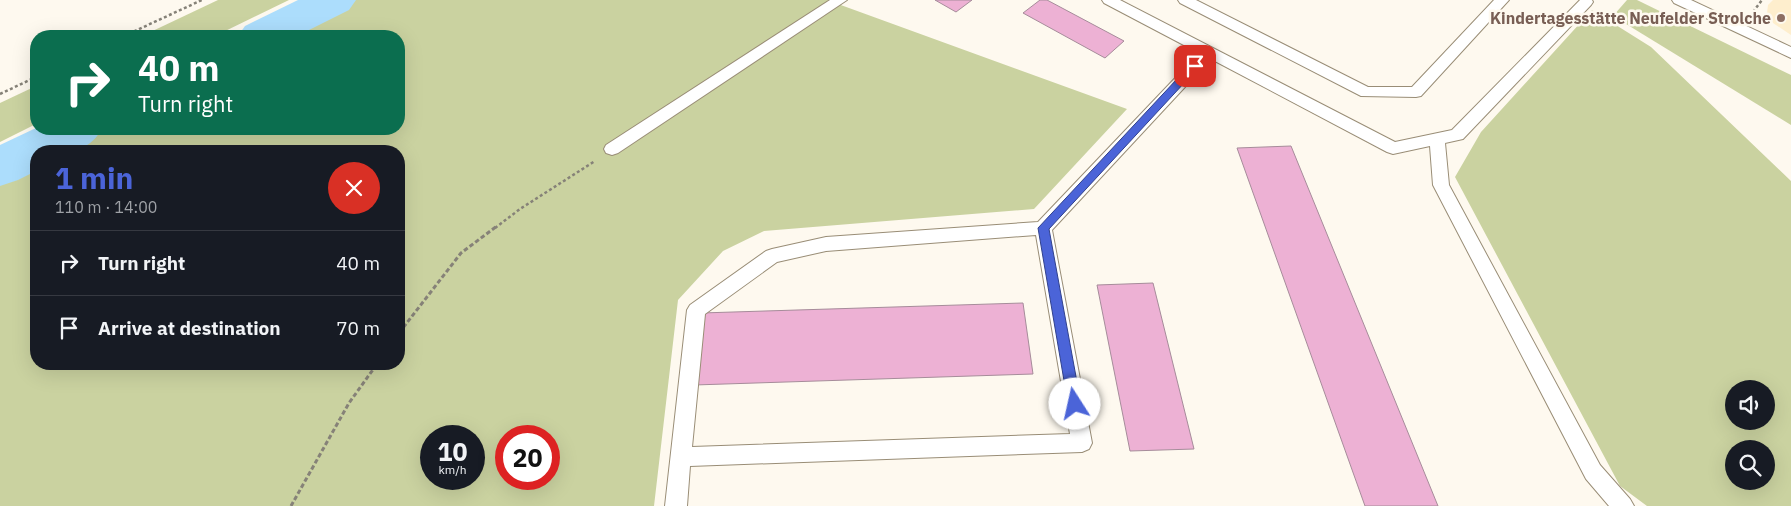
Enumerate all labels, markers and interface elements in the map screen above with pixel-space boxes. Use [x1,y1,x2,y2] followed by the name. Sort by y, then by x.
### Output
[1490,8,1771,28] place label: Kindertagesstätte Neufelder Strolche
[1775,12,1787,24] marker: Kindertagesstätte Neufelder Strolche
[138,45,220,91] text: 40 m
[1174,45,1216,87] pin
[55,50,120,115] icon: right
[1181,52,1209,80] icon: arrive
[138,89,233,118] text: Turn right
[55,158,133,197] text: 1 min
[328,162,380,214] button: close
[55,197,157,217] text: 110 m · 14:00
[55,249,83,277] icon: right
[98,251,185,275] text: Turn right
[336,251,380,275] text: 40 m
[55,314,83,342] icon: arrive
[98,316,281,340] text: Arrive at destination
[336,316,380,340] text: 70 m
[1048,377,1100,429] position arrow
[1725,380,1775,490] map controls
[1725,380,1775,430] button: sound
[495,425,560,490] speed limit sign: 20
[437,435,468,468] text: 10
[1725,440,1775,490] button: search
[438,462,467,477] text: km/h

